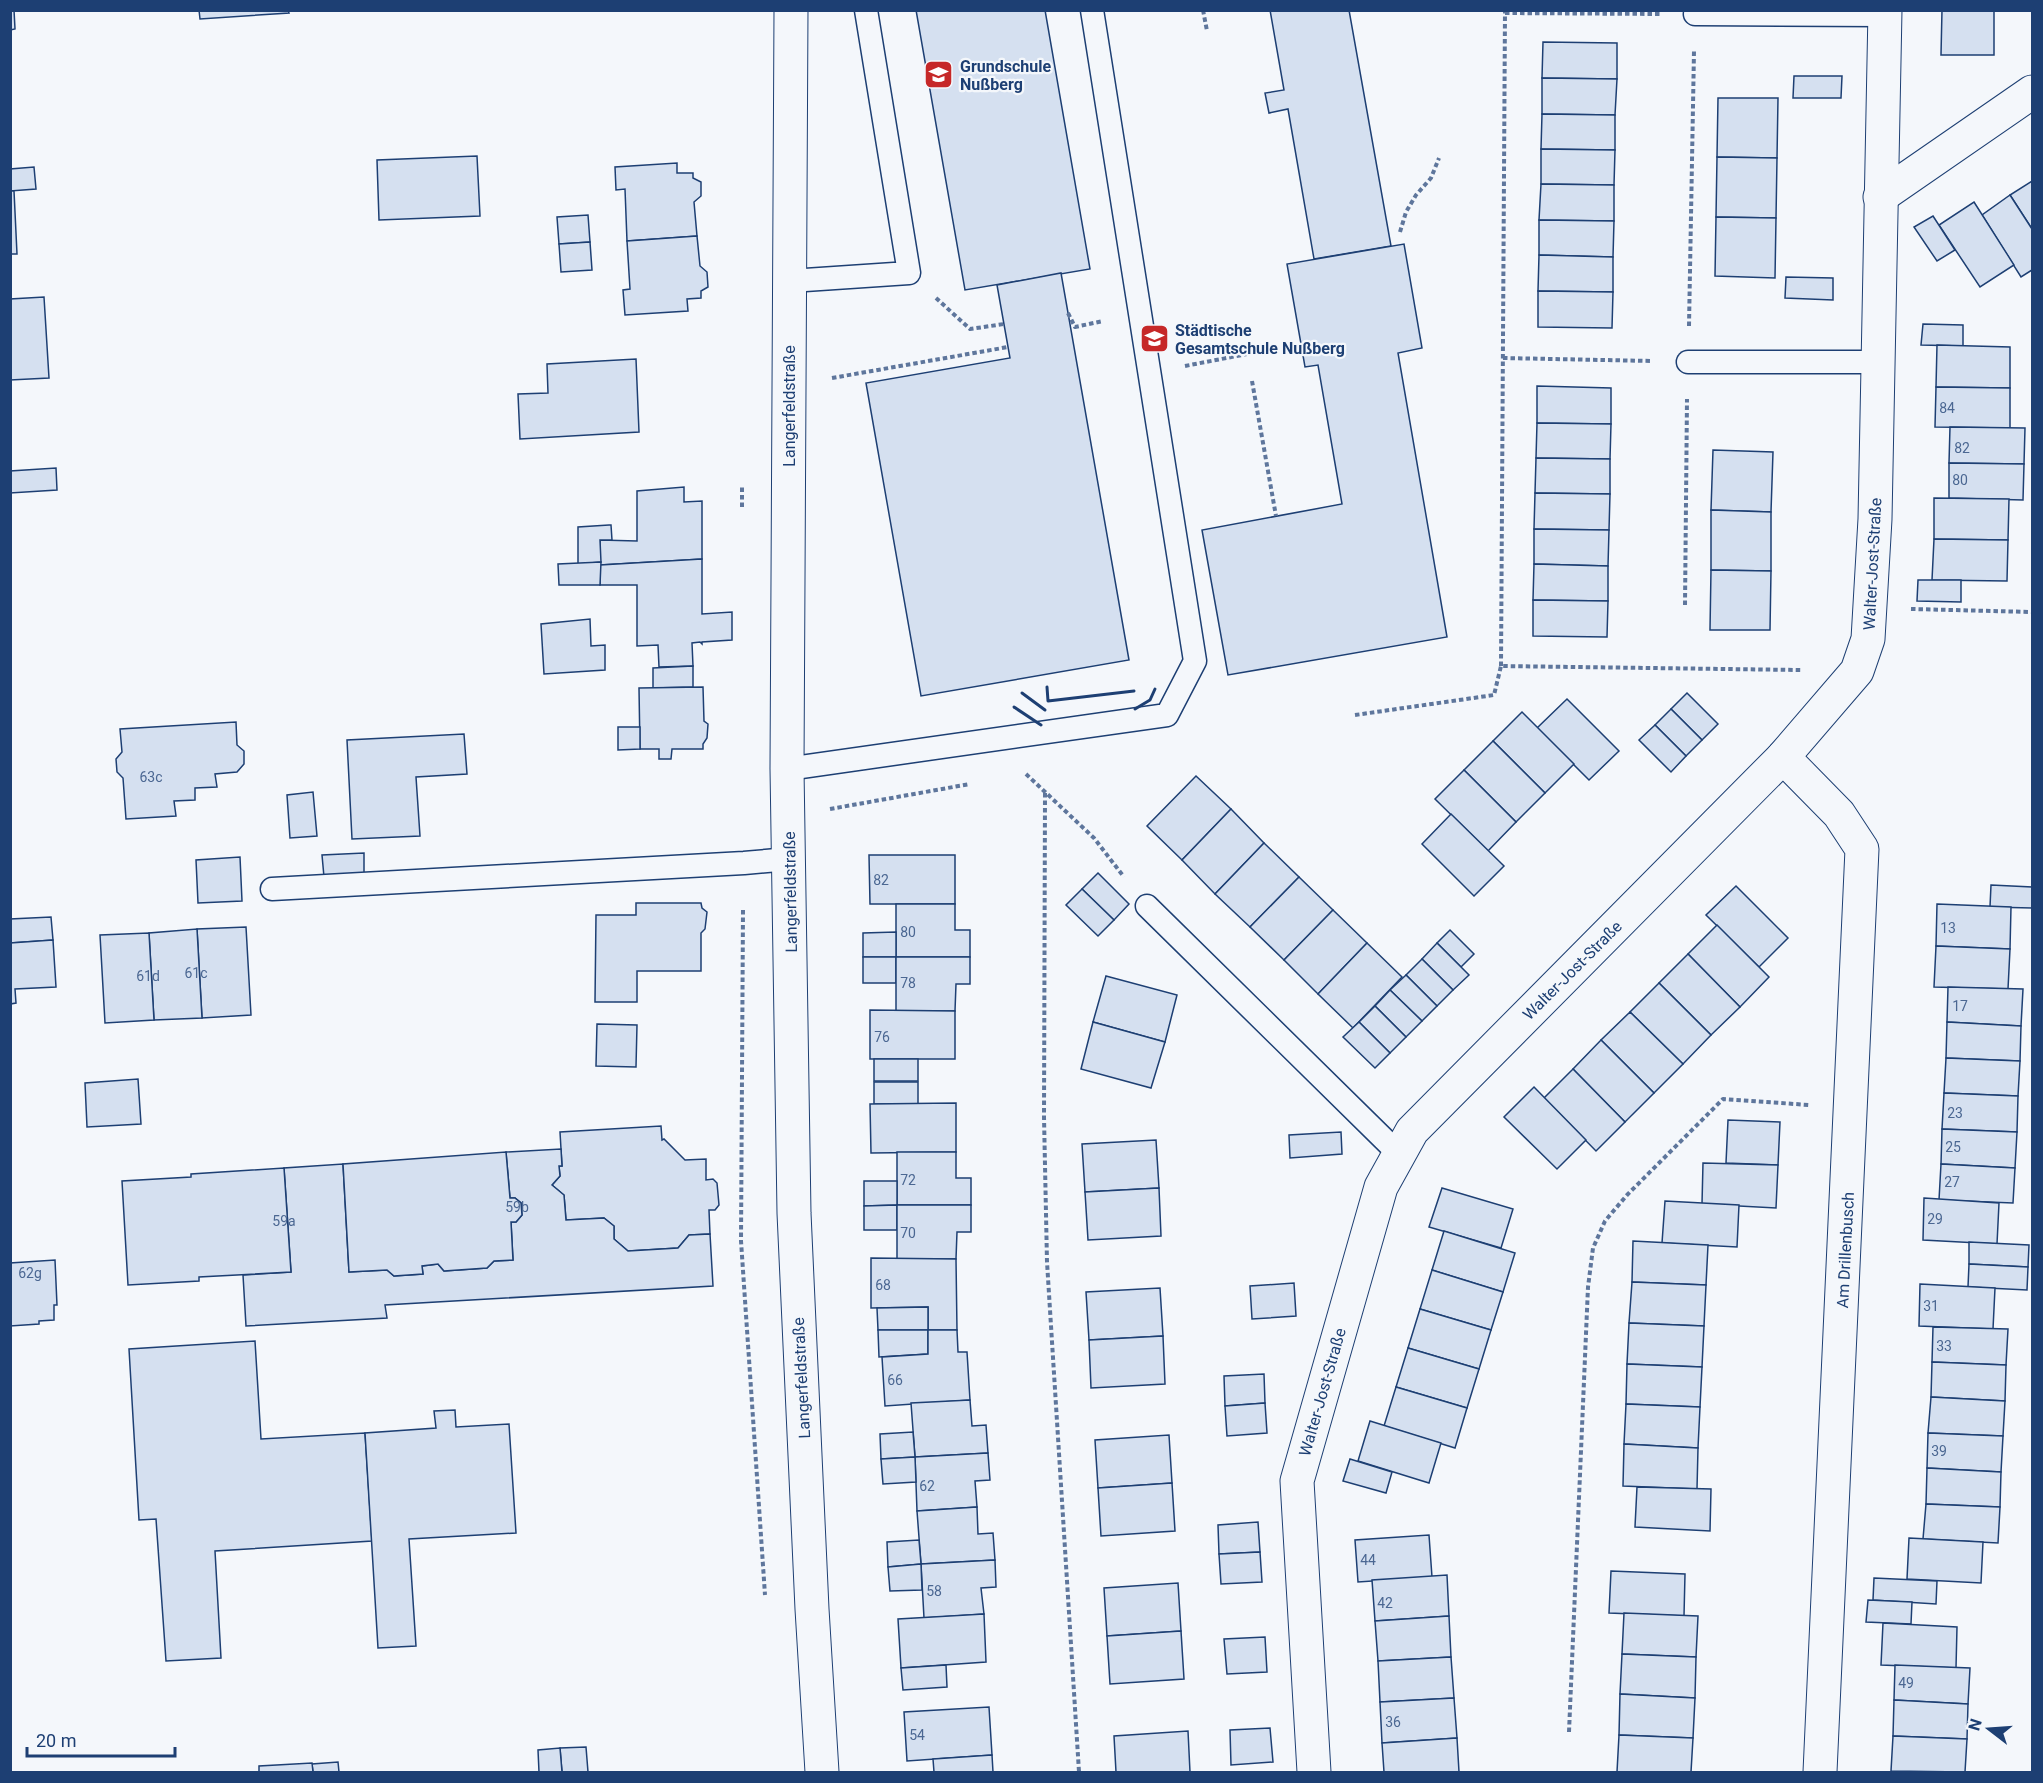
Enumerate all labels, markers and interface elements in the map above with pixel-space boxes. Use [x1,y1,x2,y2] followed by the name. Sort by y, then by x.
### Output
[960,57,1051,94] place label: Grundschule Nußberg
[923,59,955,91] school or university icon: Grundschule Nußberg
[1175,321,1345,358] place label: Städtische Gesamtschule Nußberg
[1138,323,1170,355] school or university icon: Städtische Gesamtschule Nußberg
[780,345,799,467] street label: Langerfeldstraße
[1939,400,1955,416] house number: 84
[1954,440,1970,456] house number: 82
[1952,472,1968,488] house number: 80
[1860,497,1885,631] street label: Walter-Jost-Straße
[139,769,163,785] house number: 63c
[780,831,801,953] street label: Langerfeldstraße
[873,872,889,888] house number: 82
[1519,917,1626,1024] street label: Walter-Jost-Straße
[1940,920,1956,936] house number: 13
[900,924,916,940] house number: 80
[184,965,208,981] house number: 61c
[136,968,160,984] house number: 61d
[900,975,916,991] house number: 78
[1952,998,1968,1014] house number: 17
[874,1029,890,1045] house number: 76
[1947,1105,1963,1121] house number: 23
[1945,1139,1961,1155] house number: 25
[900,1172,916,1188] house number: 72
[1944,1174,1960,1190] house number: 27
[1833,1191,1858,1309] street label: Am Drillenbusch
[505,1199,529,1215] house number: 59b
[1927,1211,1943,1227] house number: 29
[272,1213,296,1229] house number: 59a
[900,1225,916,1241] house number: 70
[18,1265,42,1281] house number: 62g
[875,1277,891,1293] house number: 68
[1923,1298,1939,1314] house number: 31
[789,1317,814,1439] street label: Langerfeldstraße
[1295,1326,1350,1458] street label: Walter-Jost-Straße
[1936,1338,1952,1354] house number: 33
[887,1372,903,1388] house number: 66
[1931,1443,1947,1459] house number: 39
[919,1478,935,1494] house number: 62
[1360,1552,1376,1568] house number: 44
[926,1583,942,1599] house number: 58
[1377,1595,1393,1611] house number: 42
[1898,1675,1914,1691] house number: 49
[1959,1699,2019,1759] north arrow
[1385,1714,1401,1730] house number: 36
[1964,1717,1986,1733] text: N
[27,1720,176,1758] scale bar
[909,1727,925,1743] house number: 54
[36,1730,76,1751] text: 20 m

